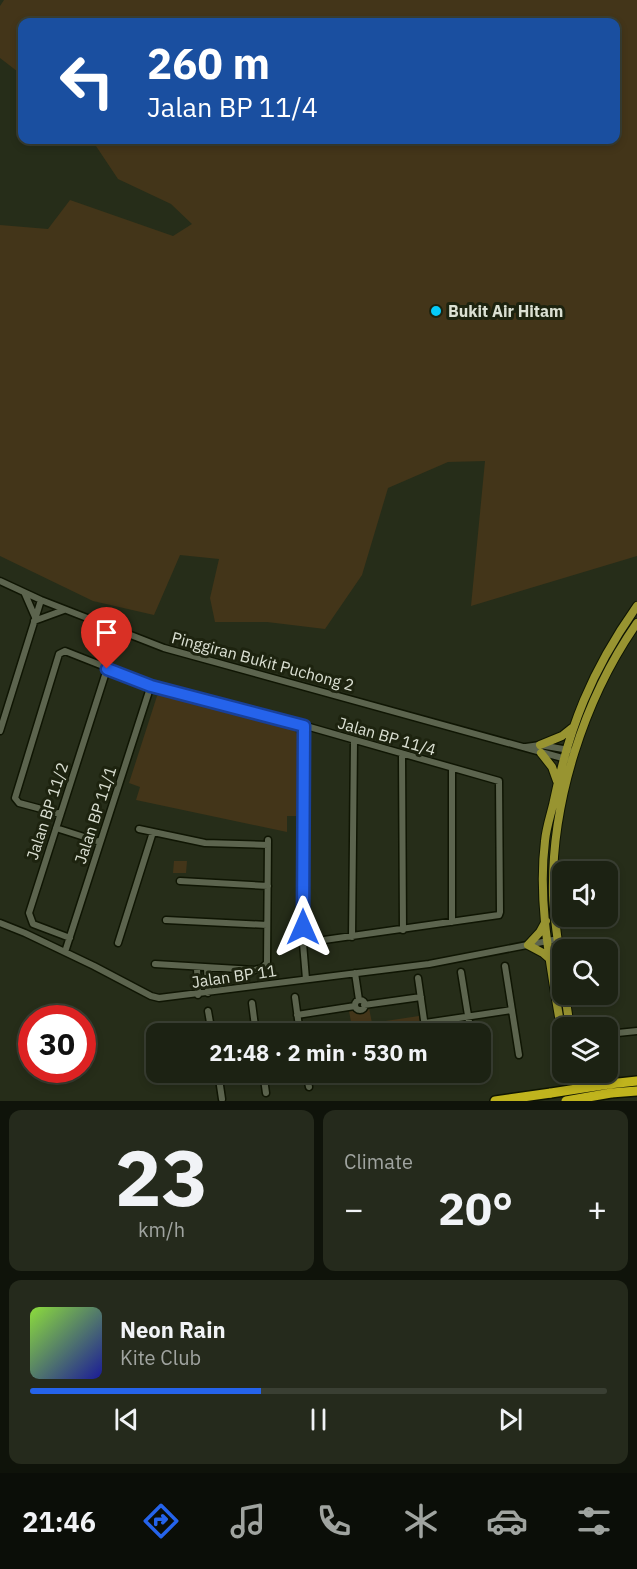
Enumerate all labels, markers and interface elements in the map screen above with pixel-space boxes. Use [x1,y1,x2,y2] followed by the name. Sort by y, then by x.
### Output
[147,36,270,91] text: 260 m
[48,42,126,120] icon: left
[147,89,318,124] text: Jalan BP 11/4
[448,301,563,321] place label: Bukit Air Hitam
[429,304,443,318] marker: Bukit Air Hitam
[81,607,132,669] pin
[90,616,123,649] icon: arrive
[170,627,356,695] street label: Pinggiran Bukit Puchong 2
[336,712,438,760] street label: Jalan BP 11/4
[22,760,72,862] street label: Jalan BP 11/2
[70,764,120,866] street label: Jalan BP 11/1
[552,861,618,1083] map controls
[552,861,618,927] button: sound
[271,895,335,959] position arrow
[552,939,618,1005] button: search
[190,960,278,992] street label: Jalan BP 11
[18,1005,96,1083] speed limit sign: 30
[552,1017,618,1083] button: layers
[209,1038,428,1067] text: 21:48 · 2 min · 530 m
[115,1126,208,1227] text: 23
[344,1148,413,1175] text: Climate
[438,1179,513,1237] text: 20°
[344,1187,364,1230] text: −
[587,1187,607,1230] text: +
[138,1216,185,1243] text: km/h
[120,1315,226,1344] text: Neon Rain
[120,1344,201,1371] text: Kite Club
[110,1403,143,1436] icon: previous
[302,1403,335,1436] icon: pause
[494,1403,527,1436] icon: next
[140,1500,182,1542] icon: directions
[227,1500,269,1542] icon: music
[313,1500,355,1542] icon: phone
[400,1500,442,1542] icon: climate
[486,1500,528,1542] icon: car
[573,1500,615,1542] icon: filters
[22,1504,96,1539] text: 21:46

